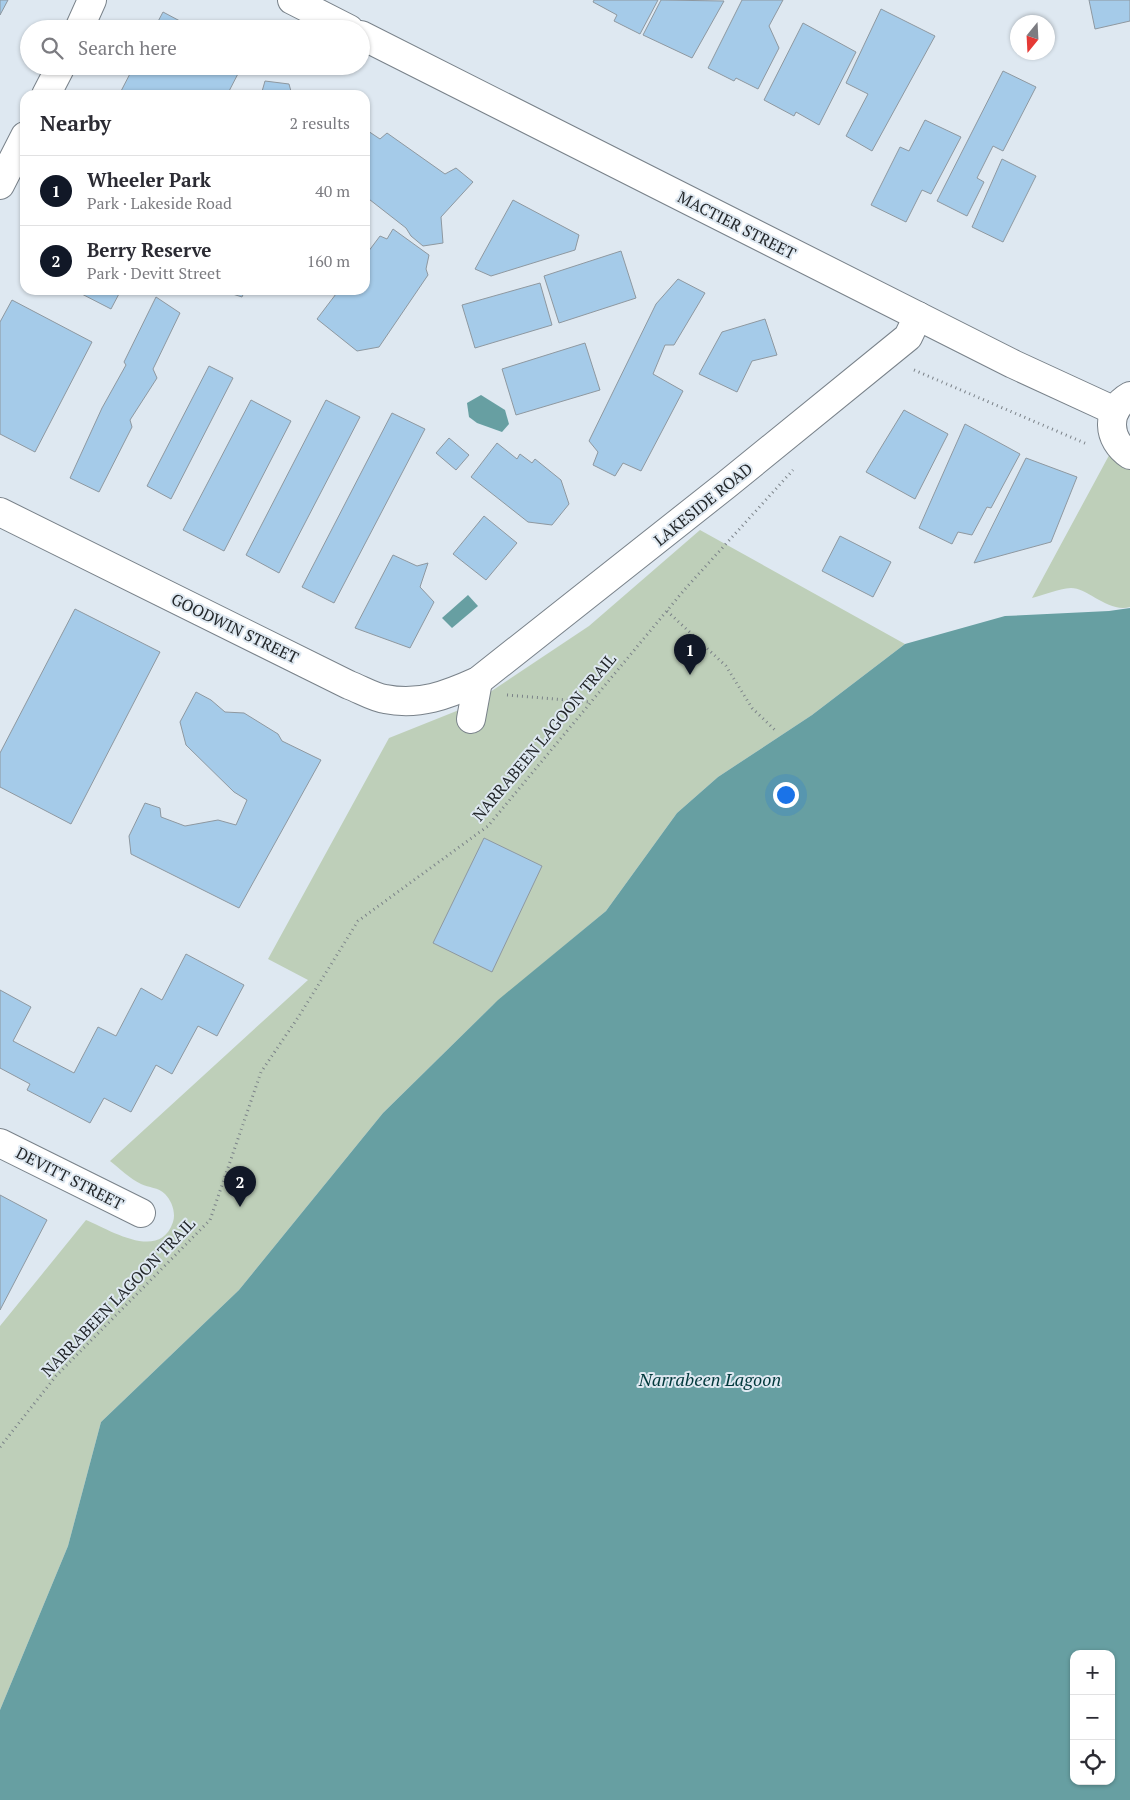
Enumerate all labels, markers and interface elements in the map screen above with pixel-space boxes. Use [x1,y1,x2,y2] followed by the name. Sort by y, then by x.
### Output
[1010,15,1055,60] north arrow
[20,20,370,75] search box
[38,34,66,62] icon: search
[78,35,177,60] text: Search here
[40,109,111,137] text: Nearby
[290,112,350,134] text: 2 results
[87,167,211,192] text: Wheeler Park
[51,180,61,202] text: 1
[315,180,350,202] text: 40 m
[674,186,800,264] street label: MACTIER STREET
[87,192,232,214] text: Park · Lakeside Road
[87,237,212,262] text: Berry Reserve
[51,250,61,272] text: 2
[307,250,350,272] text: 160 m
[87,262,221,284] text: Park · Devitt Street
[649,457,757,551] street label: LAKESIDE ROAD
[168,588,302,668] street label: GOODWIN STREET
[674,634,706,675] pin: 1
[467,648,621,825] street label: NARRABEEN LAGOON TRAIL
[773,782,799,808] your location
[12,1141,128,1215] street label: DEVITT STREET
[224,1166,256,1207] pin: 2
[36,1213,200,1381] street label: NARRABEEN LAGOON TRAIL
[638,1367,781,1391] water label: Narrabeen Lagoon
[1070,1650,1115,1785] map controls
[1070,1650,1115,1695] button: +
[1070,1695,1115,1740] button: −
[1070,1740,1115,1785] button: locate

